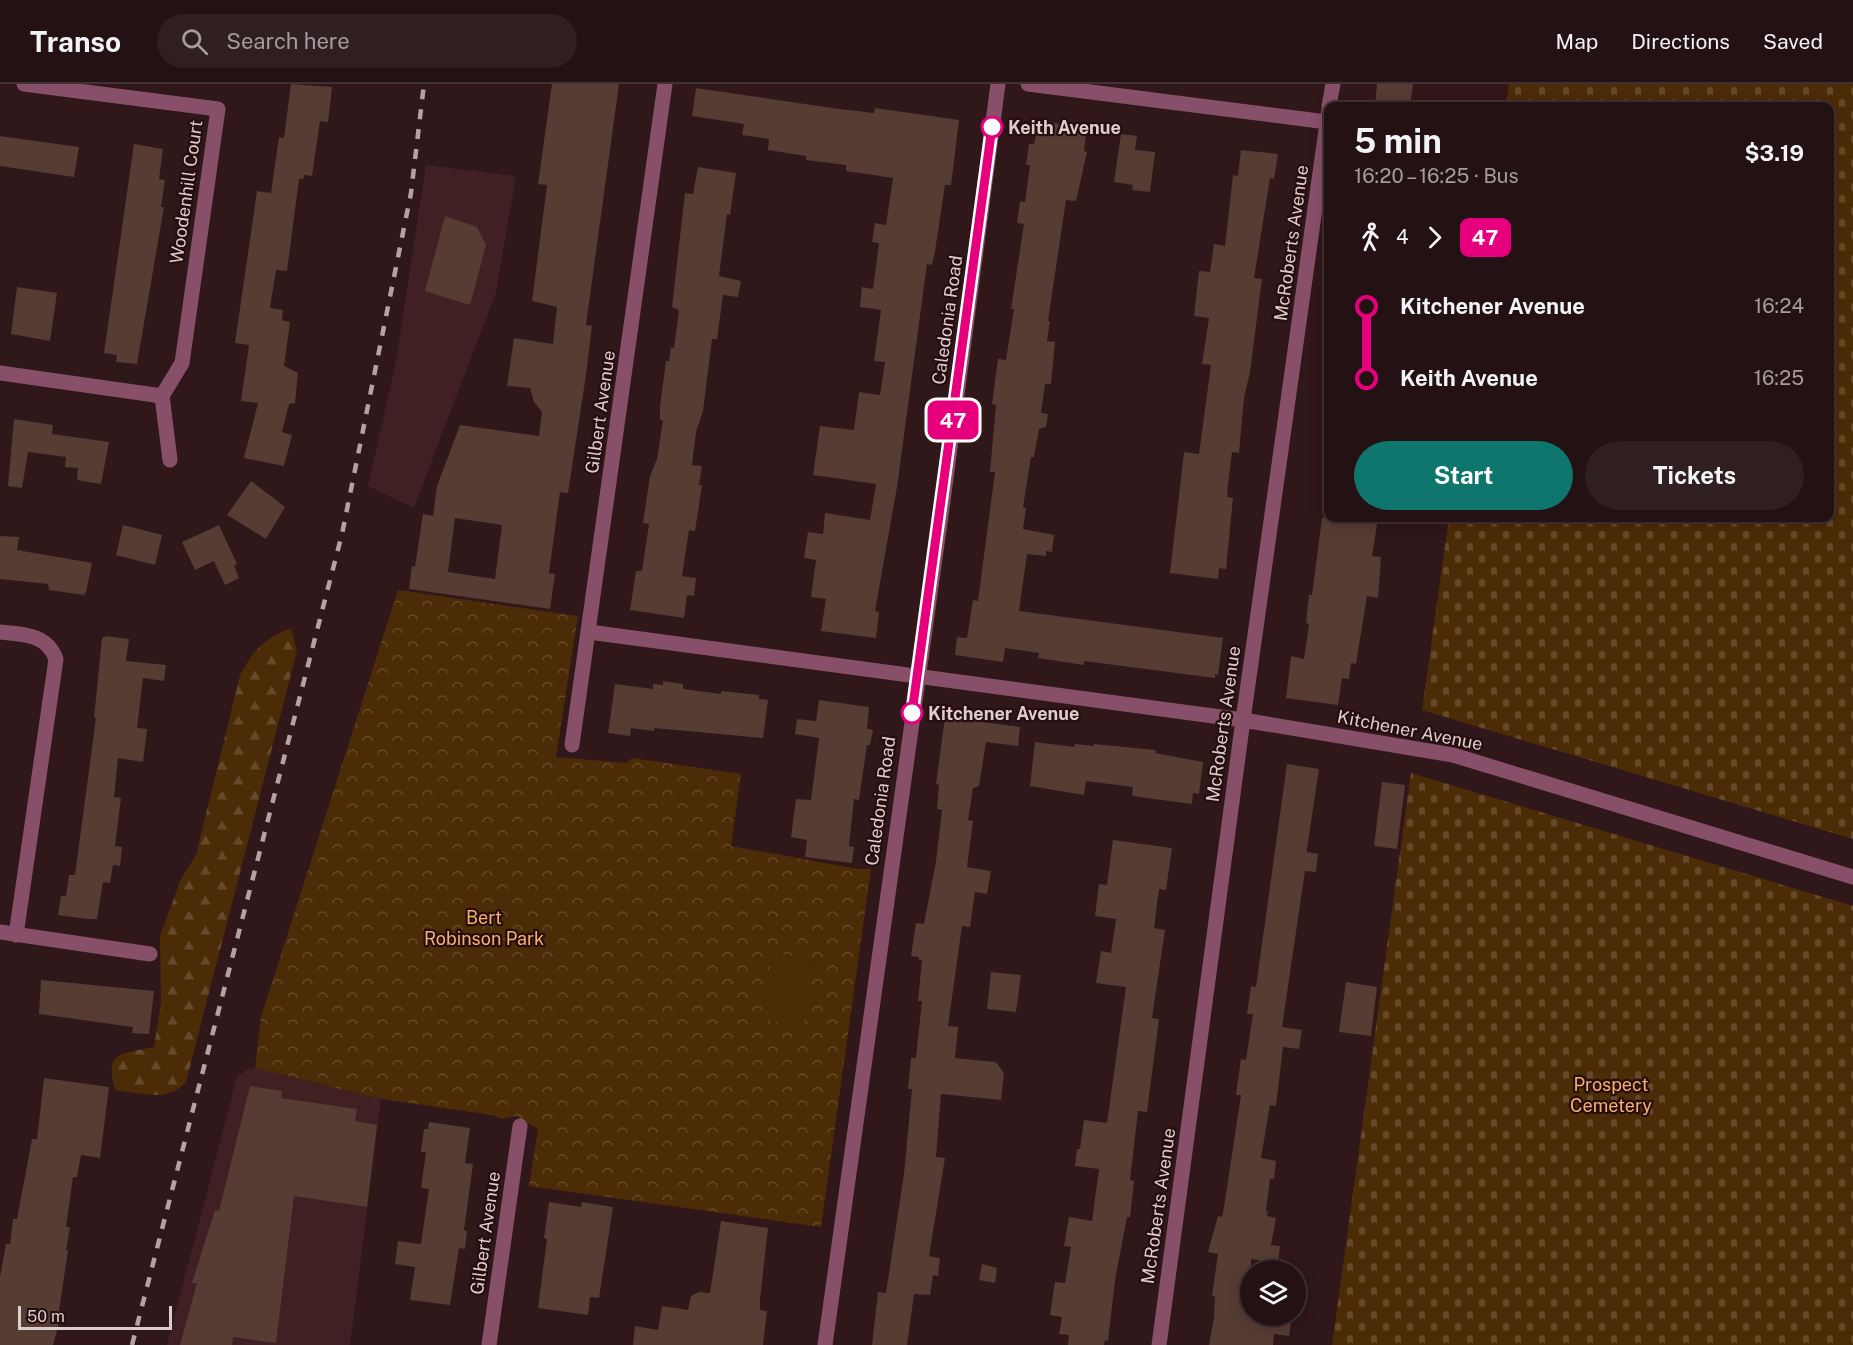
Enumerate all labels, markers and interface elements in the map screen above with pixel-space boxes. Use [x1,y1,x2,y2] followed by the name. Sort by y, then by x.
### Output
[157,14,577,68] search box
[30,25,121,58] text: Transo
[178,25,211,58] icon: search
[226,28,350,54] text: Search here
[1556,29,1598,54] text: Map
[1631,29,1730,54] text: Directions
[1763,29,1823,54] text: Saved
[981,116,1003,138] marker: Keith Avenue
[1008,117,1121,138] place label: Keith Avenue
[166,119,206,265] street label: Woodenhill Court
[1354,122,1442,160] text: 5 min
[1745,140,1804,166] text: $3.19
[1270,164,1312,322] street label: McRoberts Avenue
[1354,164,1519,188] text: 16:20 – 16:25 · Bus
[1354,221,1387,254] icon: walk
[1418,221,1451,254] icon: forward
[1396,225,1409,249] text: 4
[1472,225,1499,250] text: 47
[928,254,966,386] street label: Caledonia Road
[1400,293,1585,319] text: Kitchener Avenue
[1754,294,1804,318] text: 16:24
[581,349,619,475] street label: Gilbert Avenue
[1400,365,1538,391] text: Keith Avenue
[1754,366,1804,390] text: 16:25
[926,400,980,440] line badge: 47
[940,408,966,433] text: 47
[1354,441,1573,510] button: Start
[1585,441,1804,510] button: Tickets
[1202,645,1244,803] street label: McRoberts Avenue
[901,702,923,724] marker: Kitchener Avenue
[928,703,1079,724] place label: Kitchener Avenue
[1336,706,1484,754] street label: Kitchener Avenue
[861,735,899,867] street label: Caledonia Road
[424,907,544,949] park label: Bert Robinson Park
[1570,1074,1652,1116] park label: Prospect Cemetery
[1137,1127,1179,1285] street label: McRoberts Avenue
[466,1170,504,1296] street label: Gilbert Avenue
[1240,1260,1306,1326] map controls
[1240,1260,1306,1326] button: layers
[18,1303,172,1330] scale bar
[27,1307,65,1326] text: 50 m

